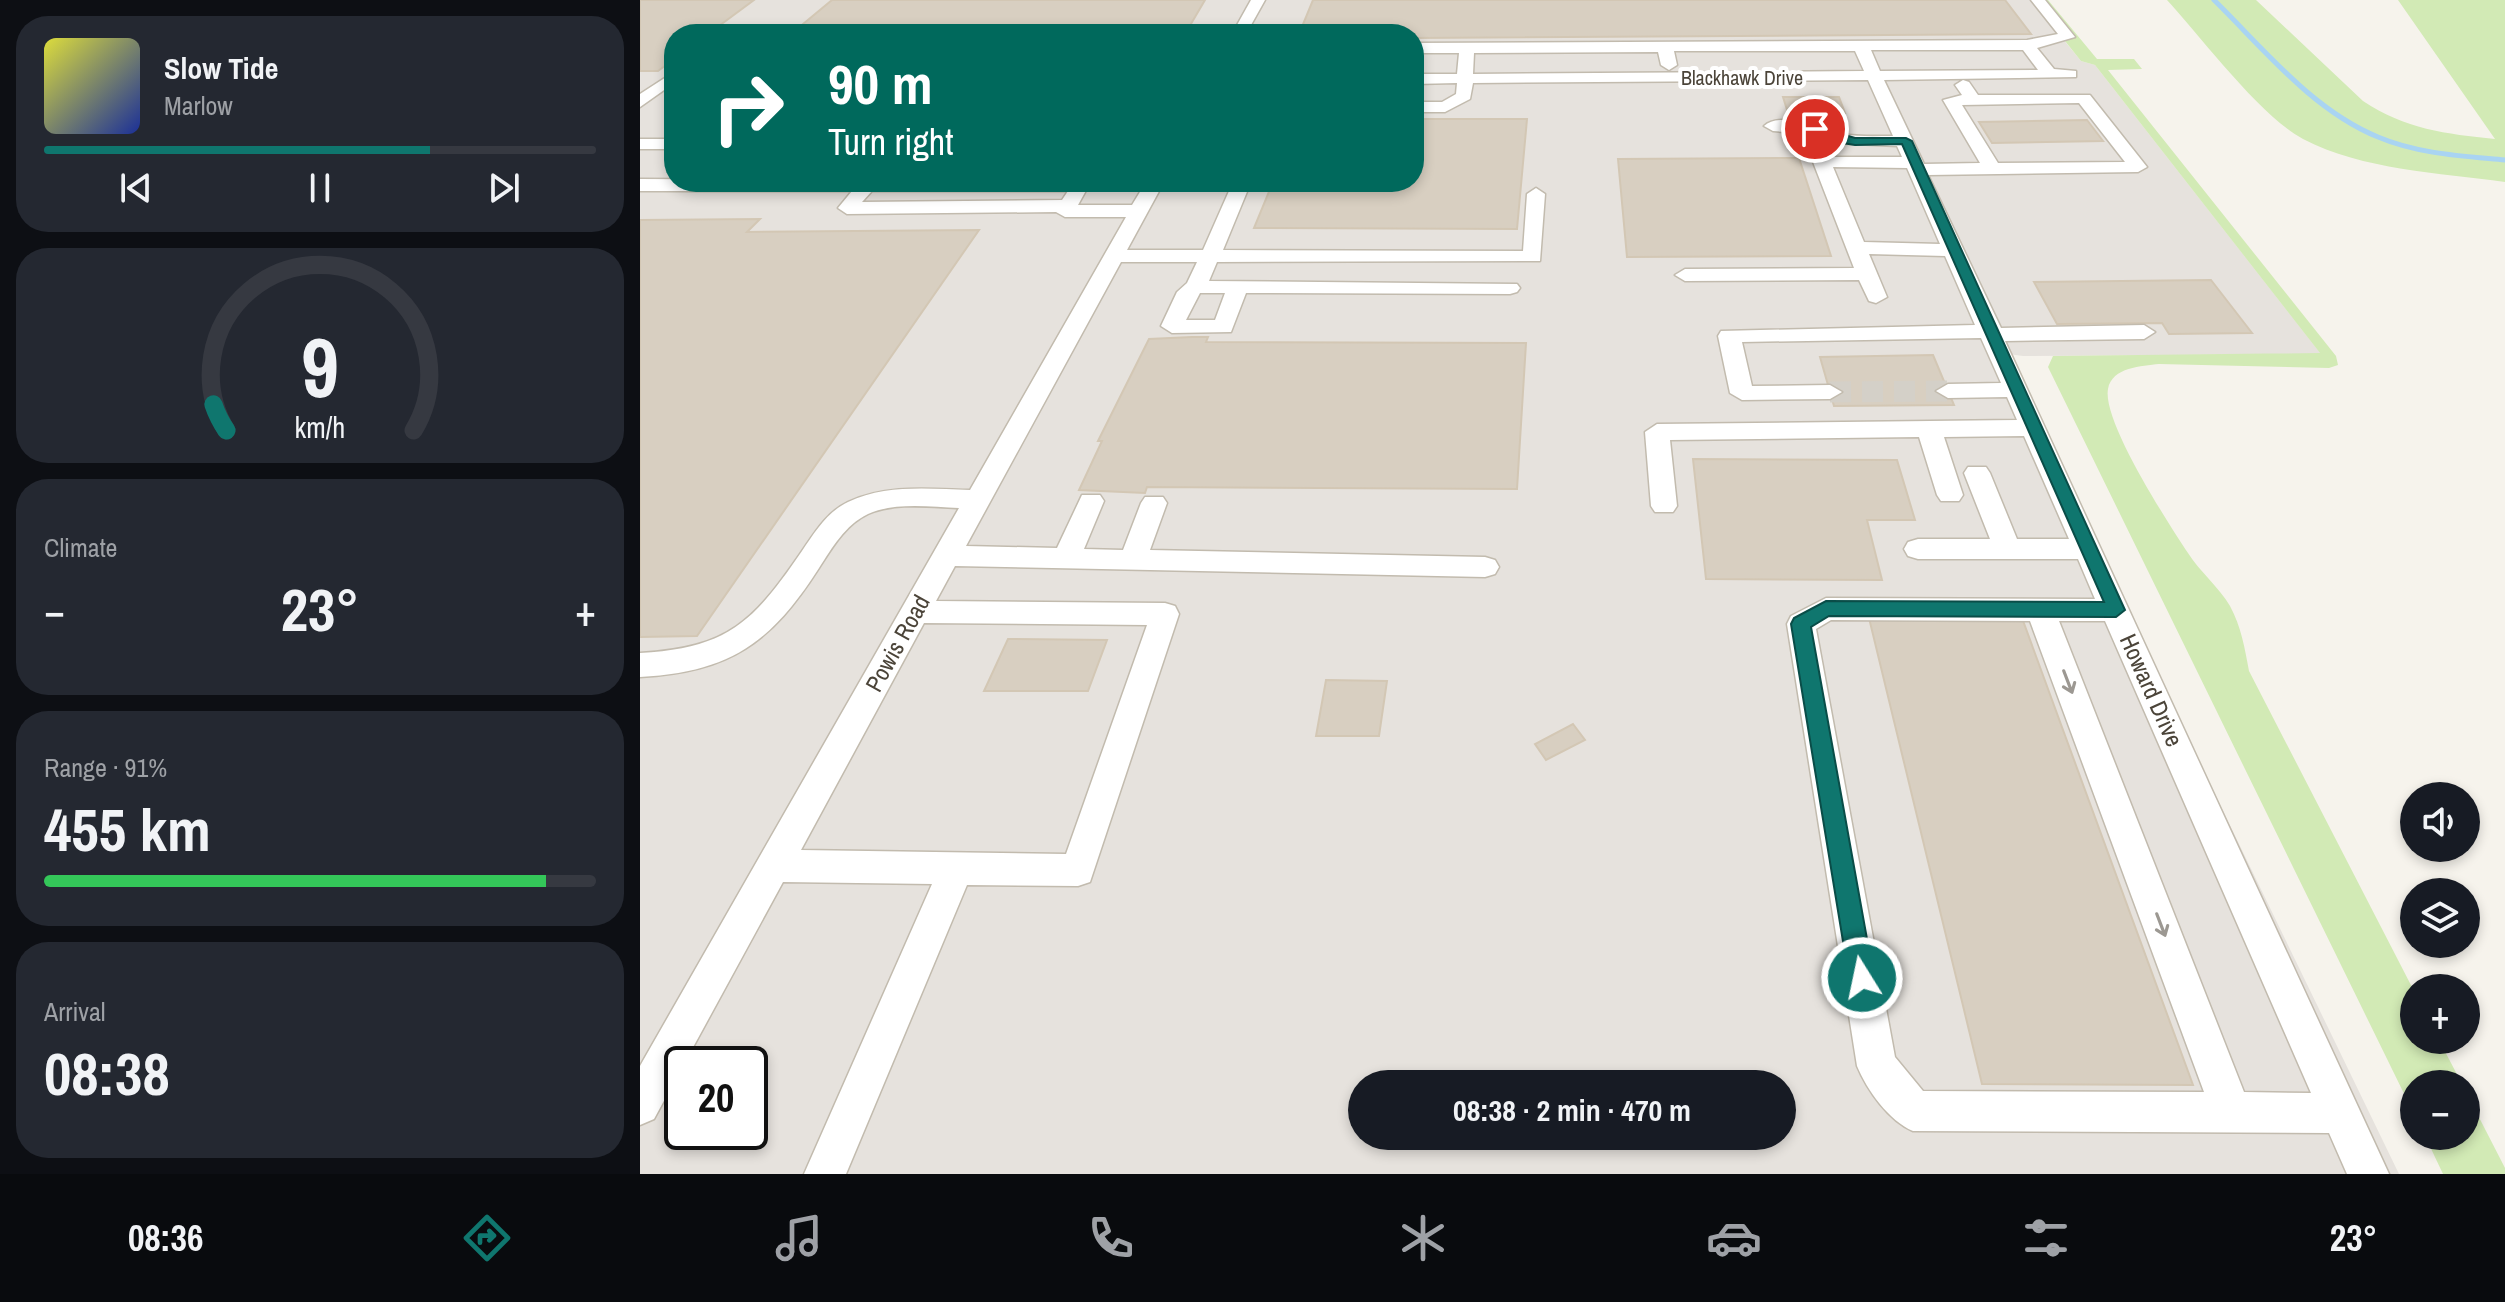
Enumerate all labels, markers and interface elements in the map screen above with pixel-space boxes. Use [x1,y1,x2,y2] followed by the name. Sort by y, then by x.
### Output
[828,46,933,121] text: 90 m
[164,48,278,88] text: Slow Tide
[696,56,800,160] icon: right
[1681,64,1803,91] street label: Blackhawk Drive
[164,88,233,123] text: Marlow
[1781,95,1849,163] pin
[1793,107,1837,151] icon: arrive
[828,118,953,166] text: Turn right
[114,166,158,210] icon: previous
[298,166,342,210] icon: pause
[482,166,526,210] icon: next
[301,311,339,423] text: 9
[295,409,345,448] text: km/h
[44,530,117,565] text: Climate
[281,569,359,650] text: 23°
[44,580,65,640] text: −
[575,580,596,640] text: +
[857,589,937,697] street label: Powis Road
[2113,629,2191,751] street label: Howard Drive
[2062,669,2076,694] one-way arrow
[44,750,167,785] text: Range · 91%
[2400,782,2480,1150] map controls
[2400,782,2480,862] button: sound
[44,789,211,870] text: 455 km
[2400,878,2480,958] button: layers
[2155,912,2169,937] one-way arrow
[1820,936,1904,1020] position arrow
[2400,974,2480,1054] button: +
[44,994,106,1029] text: Arrival
[44,1033,170,1114] text: 08:38
[664,1046,768,1150] speed limit sign: 20
[2400,1070,2480,1150] button: −
[1453,1090,1691,1130] text: 08:38 · 2 min · 470 m
[459,1210,515,1266] icon: directions
[771,1210,827,1266] icon: music
[1083,1210,1139,1266] icon: phone
[1395,1210,1451,1266] icon: climate
[1706,1210,1762,1266] icon: car
[2018,1210,2074,1266] icon: filters
[128,1214,203,1262] text: 08:36
[2330,1214,2377,1262] text: 23°

